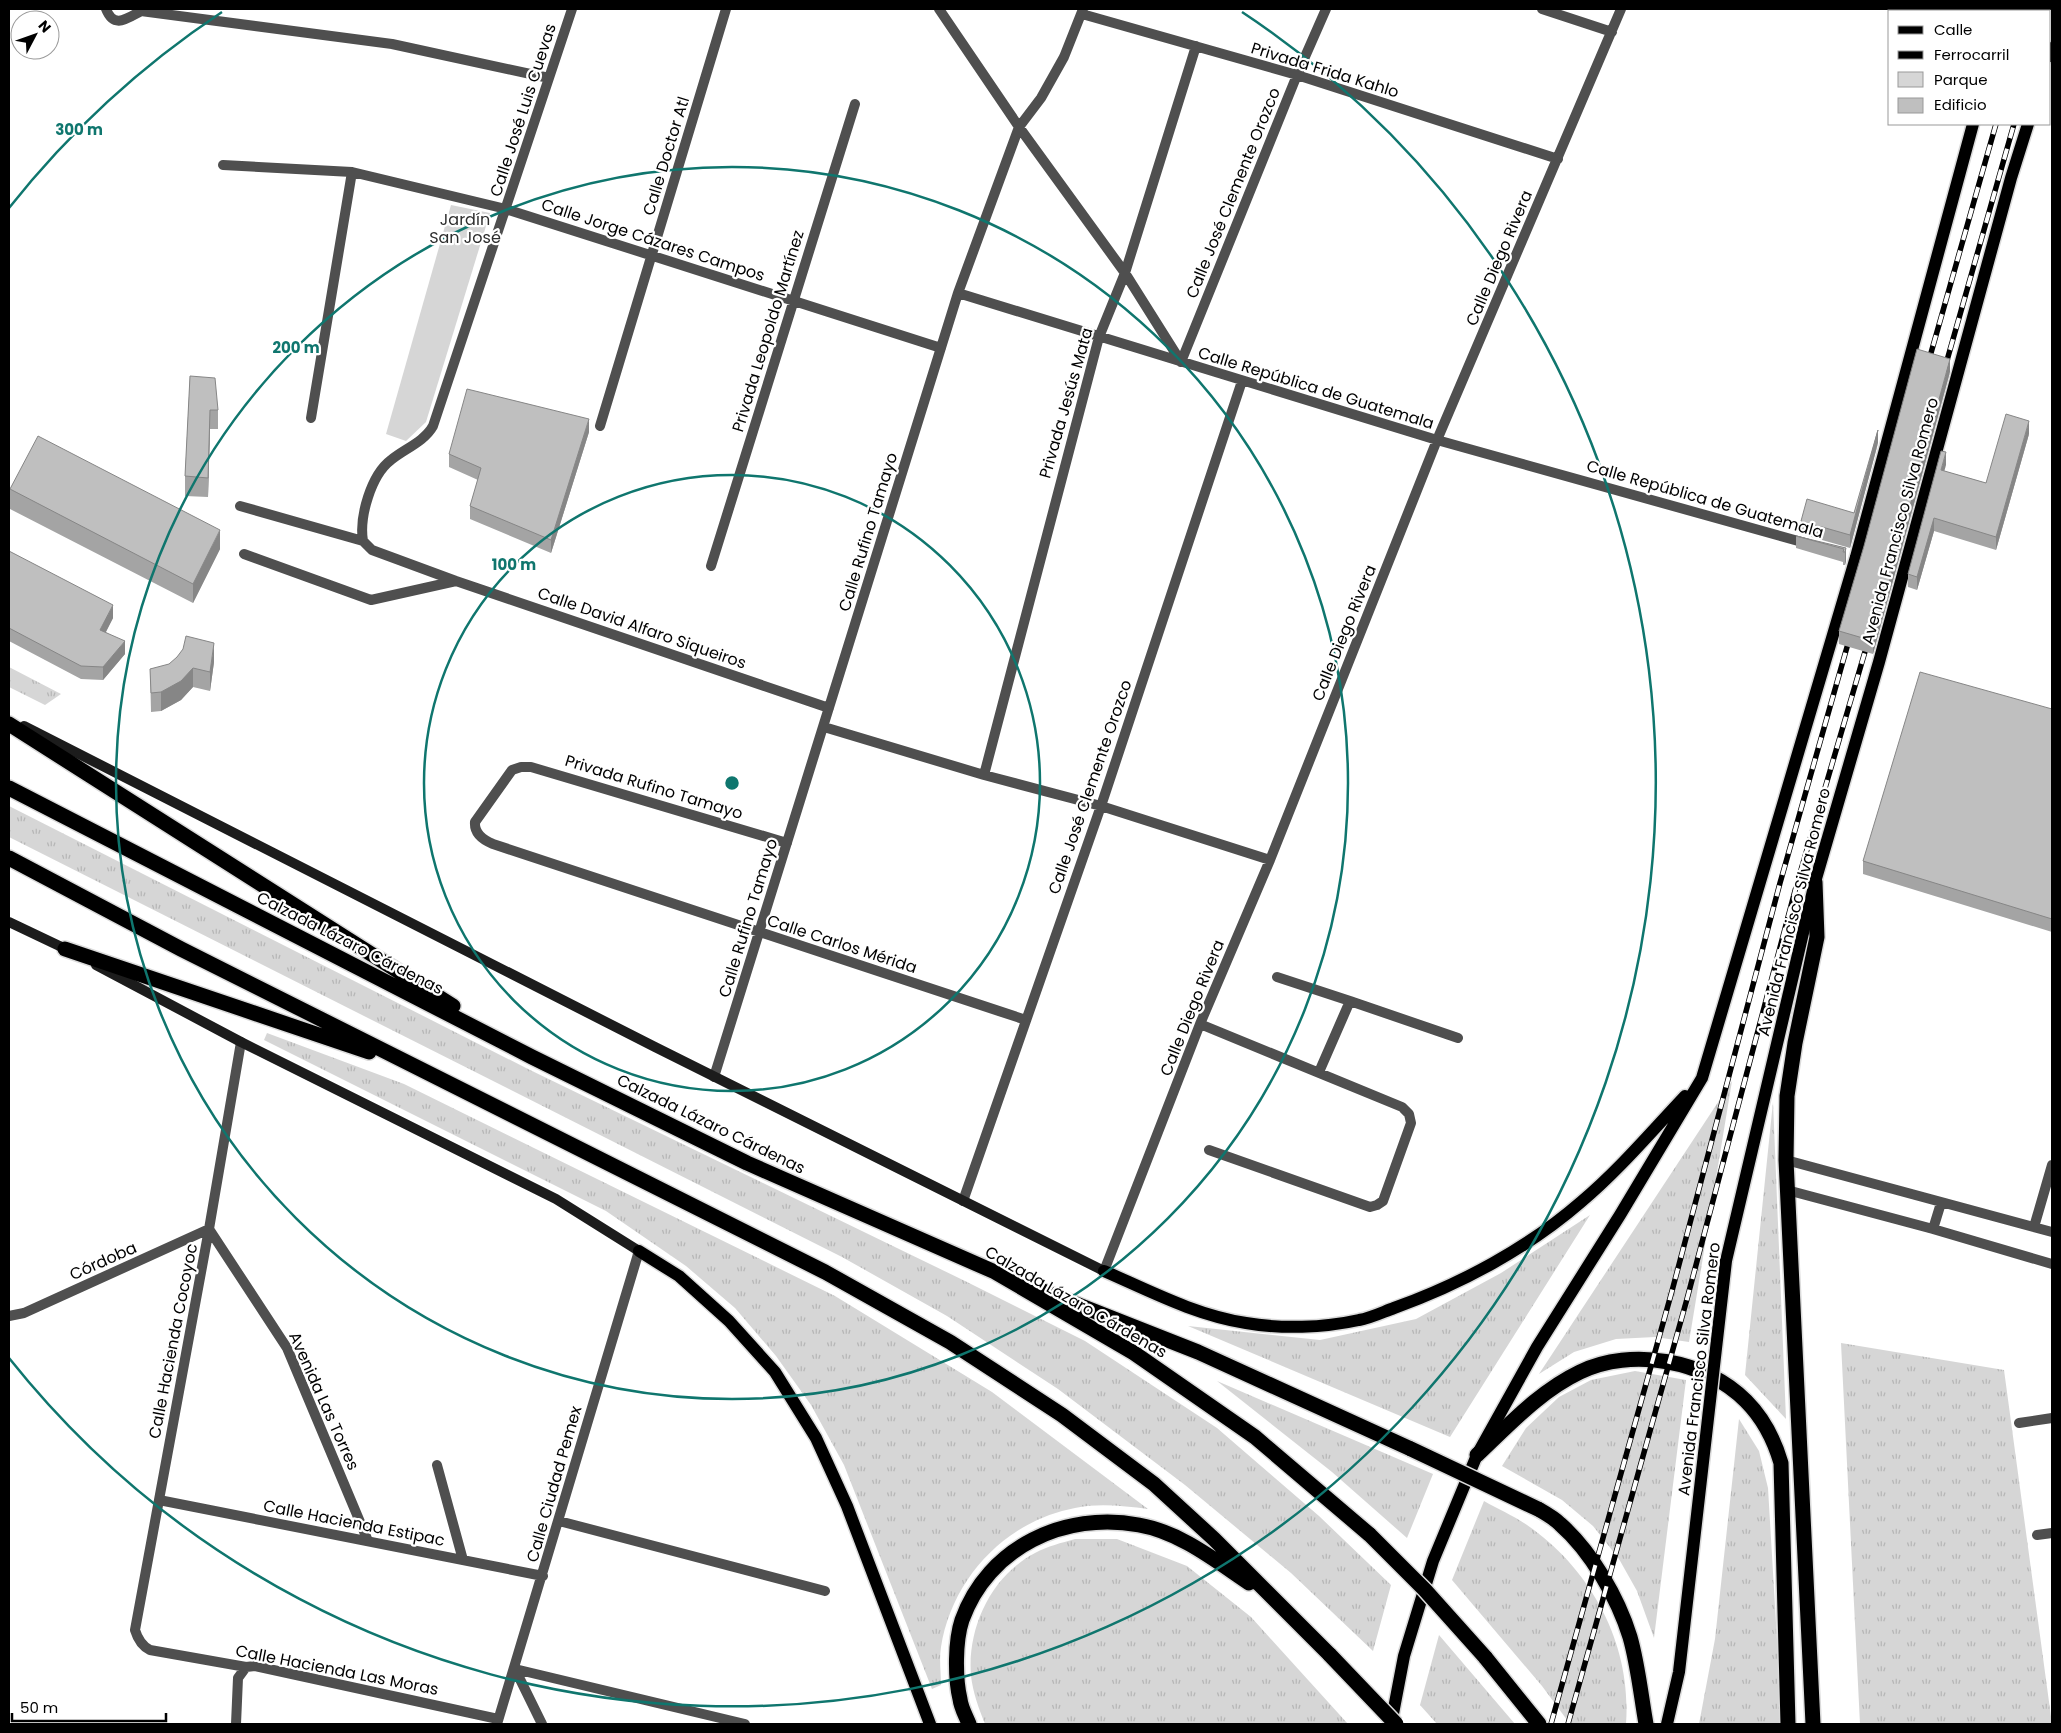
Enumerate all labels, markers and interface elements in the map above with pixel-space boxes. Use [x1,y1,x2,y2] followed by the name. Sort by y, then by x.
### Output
[10,10,60,60] north arrow
[1888,10,2051,125] legend
[34,16,56,37] text: N
[1934,19,1972,40] text: Calle
[484,20,562,200] street label: Calle José Luis Cuevas
[1248,37,1402,103] street label: Privada Frida Kahlo
[1934,44,2009,65] text: Ferrocarril
[1934,69,1987,90] text: Parque
[1180,84,1286,302] street label: Calle José Clemente Orozco
[637,94,695,218] street label: Calle Doctor Atl
[1934,94,1987,115] text: Edificio
[55,119,103,140] text: 300 m
[1460,187,1538,329] street label: Calle Diego Rivera
[538,193,768,287] street label: Calle Jorge Cázares Campos
[429,208,501,249] park label: Jardín San José
[726,227,810,435] street label: Privada Leopoldo Martínez
[1033,325,1099,481] street label: Privada Jesús Mata
[272,337,320,358] text: 200 m
[1195,341,1437,435] street label: Calle República de Guatemala
[1856,395,1944,647] street label: Avenida Francisco Silva Romero
[833,450,903,614] street label: Calle Rufino Tamayo
[1584,454,1826,544] street label: Calle República de Guatemala
[492,554,536,575] text: 100 m
[1306,561,1382,705] street label: Calle Diego Rivera
[535,581,749,675] street label: Calle David Alfaro Siqueiros
[1042,677,1138,897] street label: Calle José Clemente Orozco
[562,749,746,825] street label: Privada Rufino Tamayo
[723,774,741,792] centre of rings
[1752,786,1836,1038] street label: Avenida Francisco Silva Romero
[713,836,783,1000] street label: Calle Rufino Tamayo
[253,886,447,1000] street label: Calzada Lázaro Cárdenas
[764,909,920,979] street label: Calle Carlos Mérida
[1154,936,1230,1080] street label: Calle Diego Rivera
[613,1068,809,1180] street label: Calzada Lázaro Cárdenas
[66,1236,140,1286] street label: Córdoba
[981,1240,1171,1364] street label: Calzada Lázaro Cárdenas
[143,1241,203,1441] street label: Calle Hacienda Cocoyoc
[1672,1241,1726,1497] street label: Avenida Francisco Silva Romero
[283,1328,365,1474] street label: Avenida Las Torres
[521,1403,587,1565] street label: Calle Ciudad Pemex
[261,1494,447,1552] street label: Calle Hacienda Estipac
[234,1639,440,1701] street label: Calle Hacienda Las Moras
[12,1690,166,1722] scale bar
[20,1697,58,1718] text: 50 m

